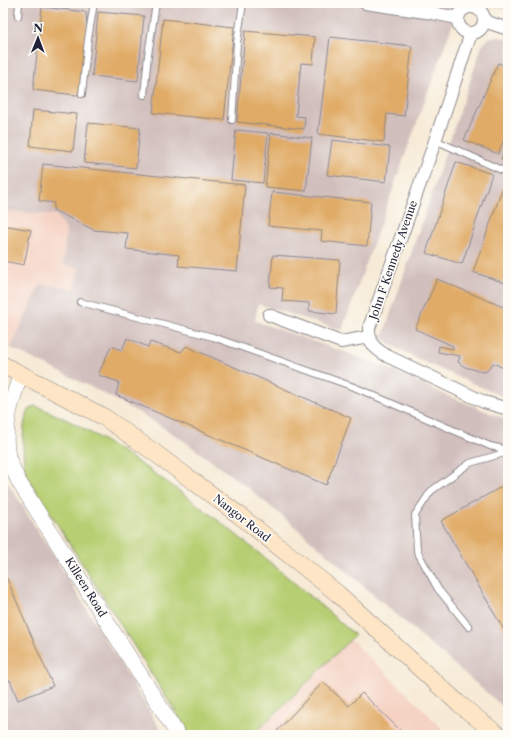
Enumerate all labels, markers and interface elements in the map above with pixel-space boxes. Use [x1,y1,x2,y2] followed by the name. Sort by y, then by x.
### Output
[18,18,58,58] north arrow
[33,21,44,35] text: N
[365,199,420,323] street label: John F Kennedy Avenue
[211,491,274,545] street label: Nangor Road
[62,555,110,620] street label: Killeen Road

